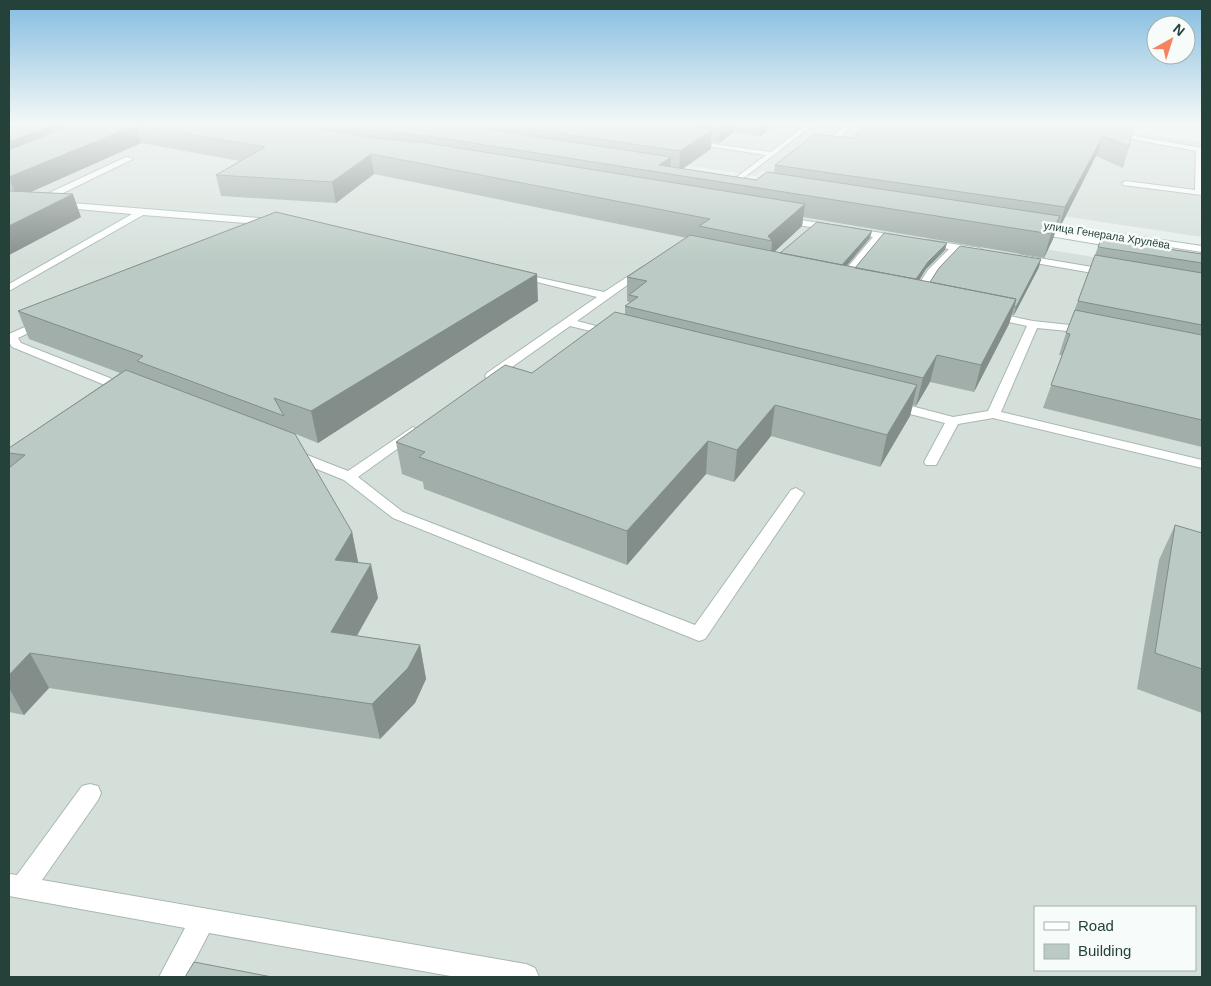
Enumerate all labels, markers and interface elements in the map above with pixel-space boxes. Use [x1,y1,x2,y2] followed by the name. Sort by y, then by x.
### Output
[1146,15,1196,65] north arrow
[1170,20,1188,39] text: N
[1043,219,1172,251] street label: улица Генерала Хрулёва
[1034,906,1196,971] legend
[1078,917,1114,934] text: Road
[1078,942,1131,959] text: Building

